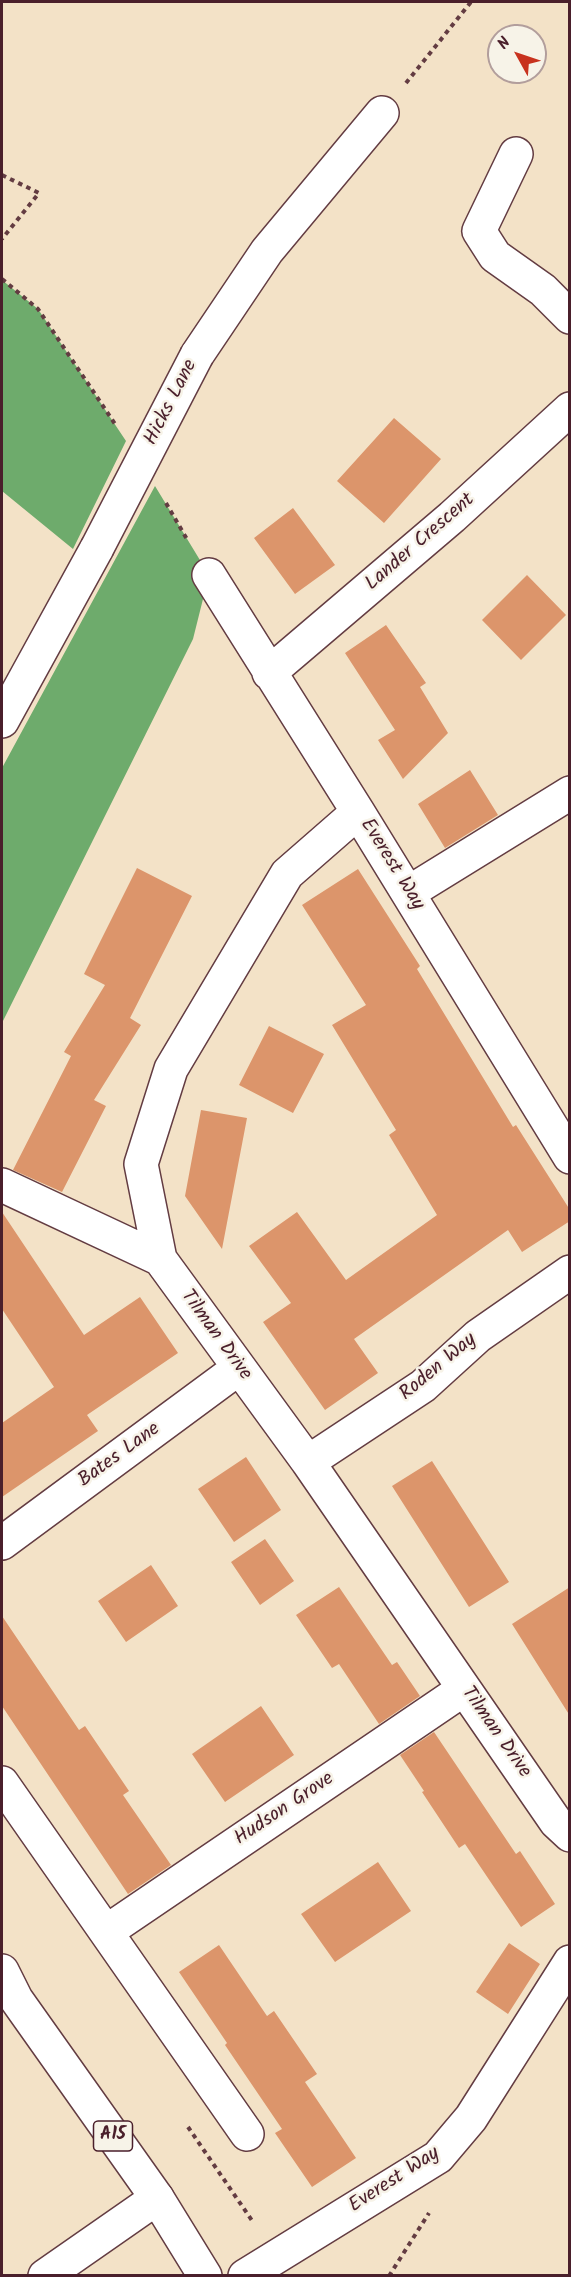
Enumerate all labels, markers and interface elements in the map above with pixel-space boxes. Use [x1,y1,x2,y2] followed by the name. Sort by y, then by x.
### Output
[487,24,547,84] north arrow
[492,31,517,55] text: N
[140,356,204,450] street label: Hicks Lane
[361,489,481,597] street label: Lander Crescent
[353,815,429,915] street label: Everest Way
[174,1286,256,1386] street label: Tilman Drive
[396,1329,482,1407] street label: Roden Way
[74,1418,166,1494] street label: Bates Lane
[455,1683,535,1783] street label: Tilman Drive
[231,1768,339,1852] street label: Hudson Grove
[94,2121,132,2151] road number: A15
[345,2143,445,2219] street label: Everest Way

